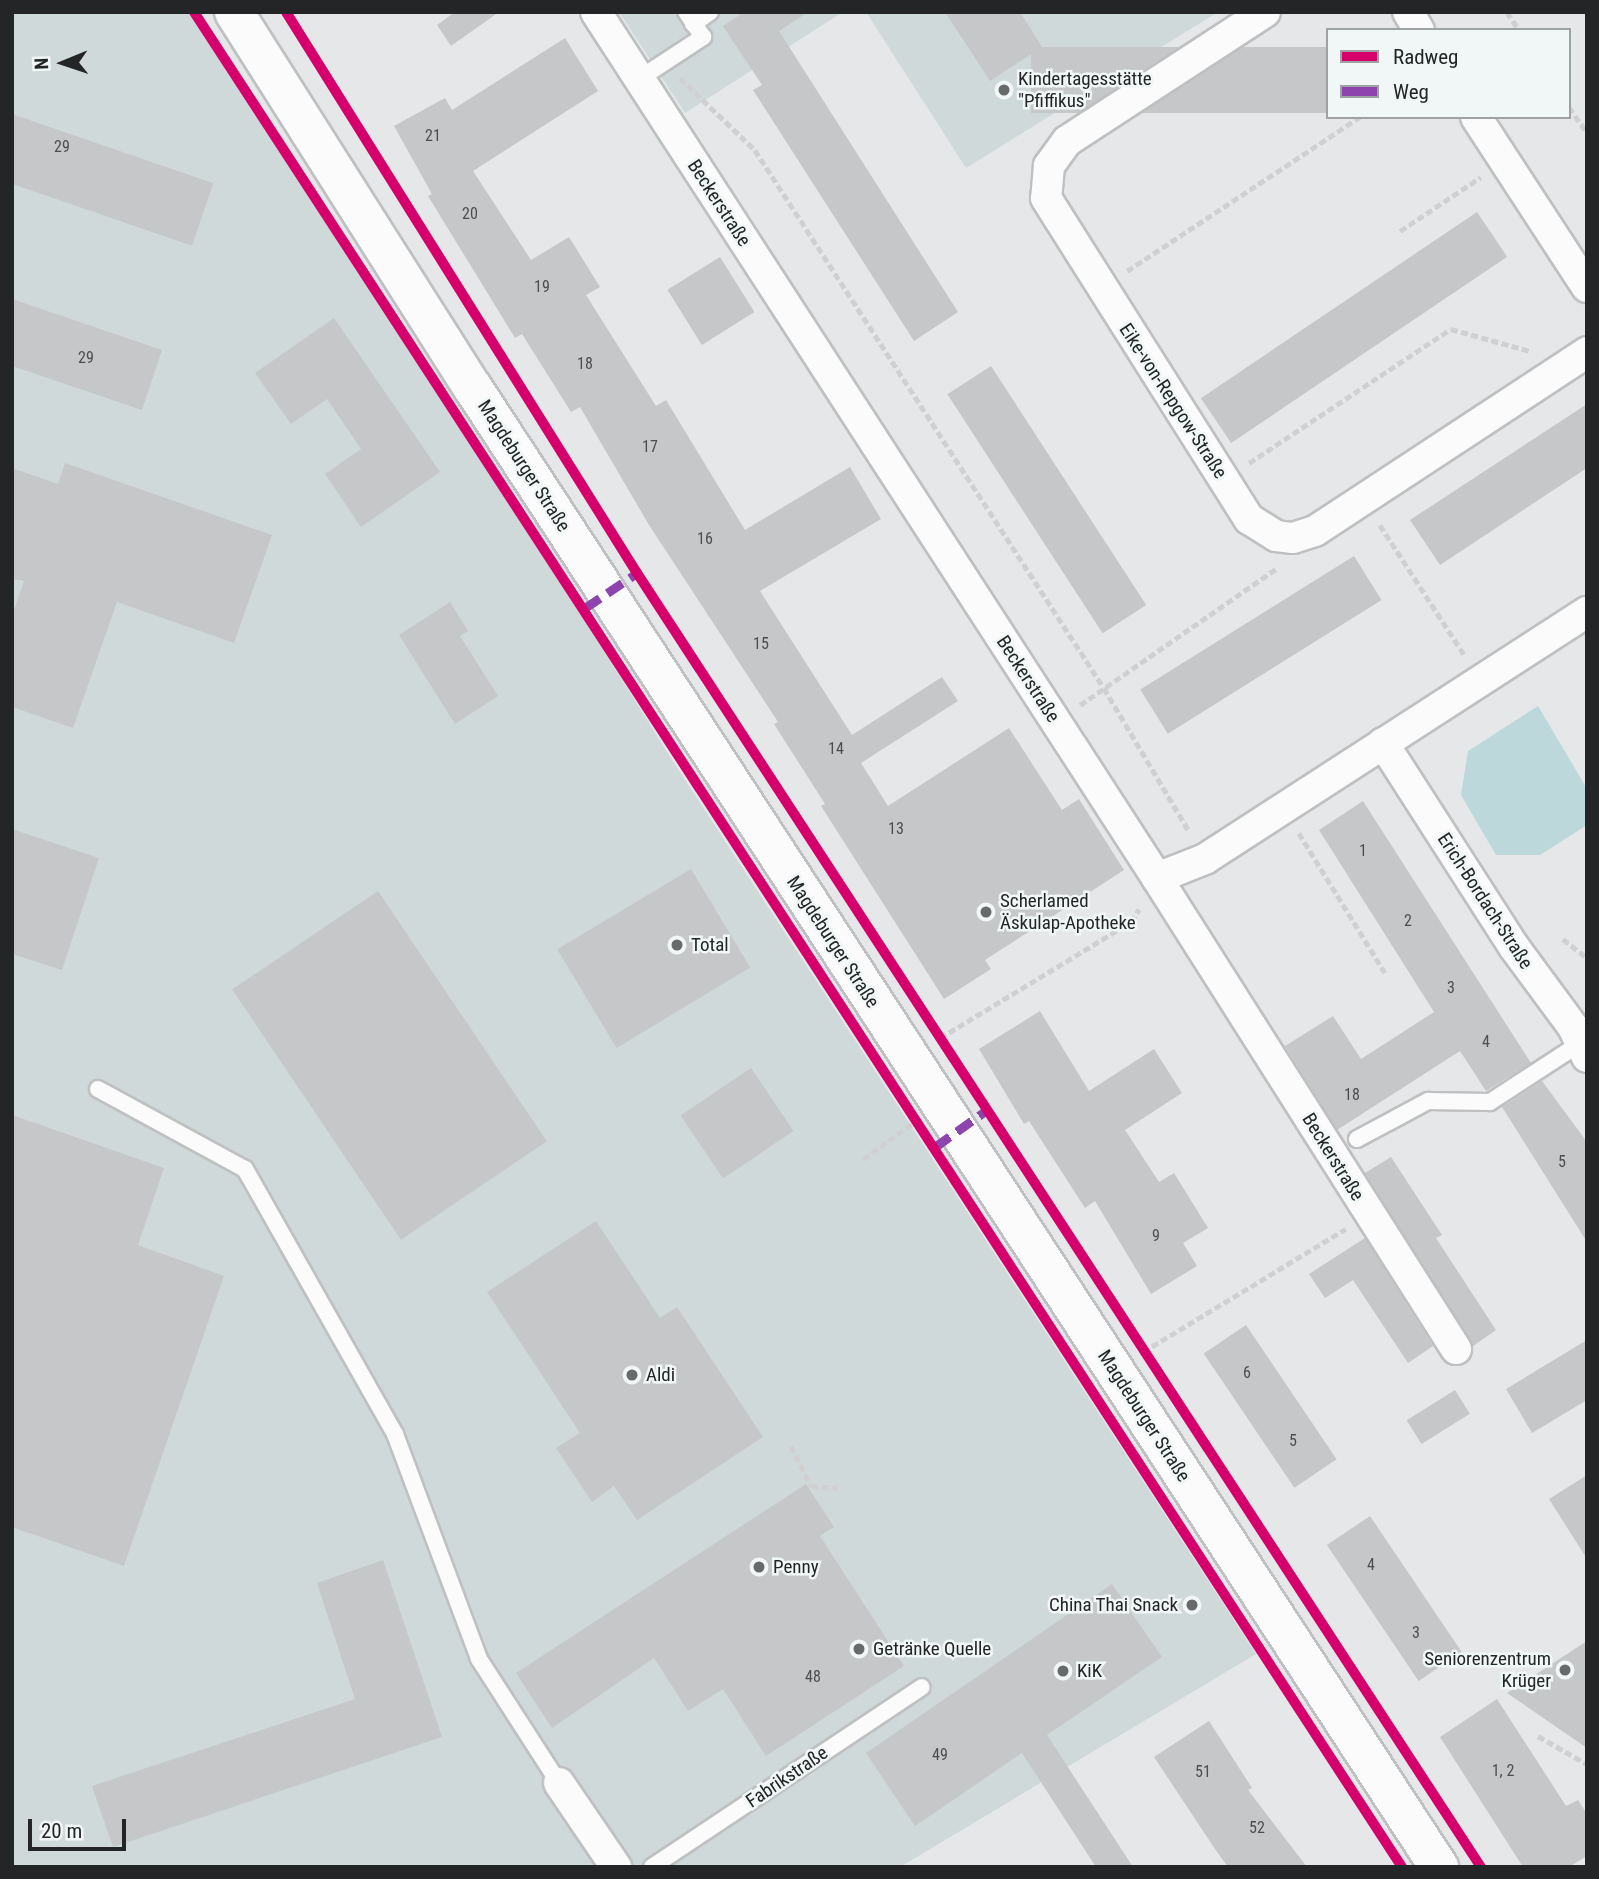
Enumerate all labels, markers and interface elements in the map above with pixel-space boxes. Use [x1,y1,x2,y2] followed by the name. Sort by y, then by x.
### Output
[28,28,98,98] north arrow
[1326,28,1571,119] legend
[1393,45,1458,69] text: Radweg
[30,58,53,70] text: N
[1018,68,1152,112] place label: Kindertagesstätte "Pfiffikus"
[1393,80,1429,104] text: Weg
[996,82,1012,98] marker: Kindertagesstätte "Pfiffikus"
[425,126,441,146] house number: 21
[54,137,70,157] house number: 29
[683,155,755,251] street label: Beckerstraße
[462,204,478,224] house number: 20
[534,277,550,297] house number: 19
[1114,319,1232,483] street label: Eike-von-Repgow-Straße
[78,348,94,368] house number: 29
[577,354,593,374] house number: 18
[473,396,575,536] street label: Magdeburger Straße
[642,437,658,457] house number: 17
[697,529,713,549] house number: 16
[992,631,1064,727] street label: Beckerstraße
[753,634,769,654] house number: 15
[828,739,844,759] house number: 14
[888,819,904,839] house number: 13
[1432,829,1538,973] street label: Erich-Bordach-Straße
[1359,841,1367,861] house number: 1
[782,872,884,1012] street label: Magdeburger Straße
[1000,890,1136,934] place label: Scherlamed Äskulap-Apotheke
[978,904,994,920] marker: Scherlamed Äskulap-Apotheke
[1404,911,1412,931] house number: 2
[691,934,729,956] place label: Total
[669,937,685,953] marker: Total
[1447,978,1455,998] house number: 3
[1482,1032,1490,1052] house number: 4
[1344,1085,1360,1105] house number: 18
[1297,1109,1369,1205] street label: Beckerstraße
[1558,1152,1566,1172] house number: 5
[1152,1226,1160,1246] house number: 9
[1093,1346,1195,1486] street label: Magdeburger Straße
[1243,1363,1251,1383] house number: 6
[646,1364,675,1386] place label: Aldi
[624,1367,640,1383] marker: Aldi
[1289,1431,1297,1451] house number: 5
[1367,1555,1375,1575] house number: 4
[773,1556,819,1578] place label: Penny
[751,1559,767,1575] marker: Penny
[1049,1594,1178,1616] place label: China Thai Snack
[1184,1597,1200,1613] marker: China Thai Snack
[1412,1623,1420,1643] house number: 3
[873,1638,991,1660] place label: Getränke Quelle
[851,1641,867,1657] marker: Getränke Quelle
[1424,1648,1551,1692] place label: Seniorenzentrum Krüger
[1077,1660,1102,1682] place label: KiK
[1557,1662,1573,1678] marker: Seniorenzentrum Krüger
[1055,1663,1071,1679] marker: KiK
[805,1667,821,1687] house number: 48
[742,1741,832,1813] street label: Fabrikstraße
[932,1745,948,1765] house number: 49
[1492,1761,1514,1781] house number: 1, 2
[1195,1762,1211,1782] house number: 51
[32,1806,130,1850] scale bar
[1249,1818,1265,1838] house number: 52
[41,1819,82,1843] text: 20 m

